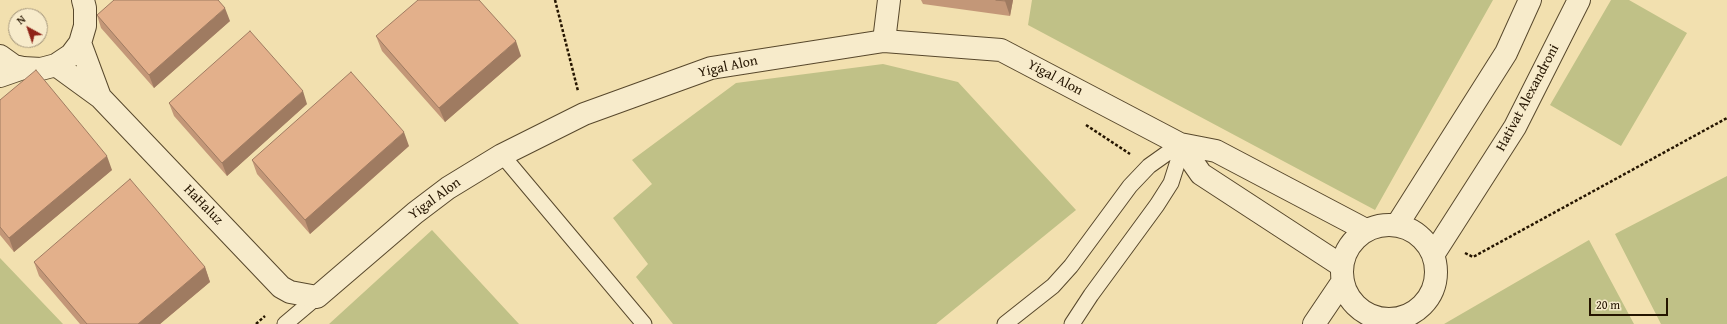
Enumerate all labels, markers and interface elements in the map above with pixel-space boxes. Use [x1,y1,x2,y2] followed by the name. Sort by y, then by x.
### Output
[8,8,48,48] north arrow
[13,11,29,28] text: N
[1493,42,1563,154] street label: Hativat Alexandroni
[697,53,759,81] street label: Yigal Alon
[1024,56,1086,100] street label: Yigal Alon
[406,174,464,224] street label: Yigal Alon
[180,181,226,229] street label: HaHaluz
[1591,290,1670,316] scale bar
[1596,296,1620,313] text: 20 m

